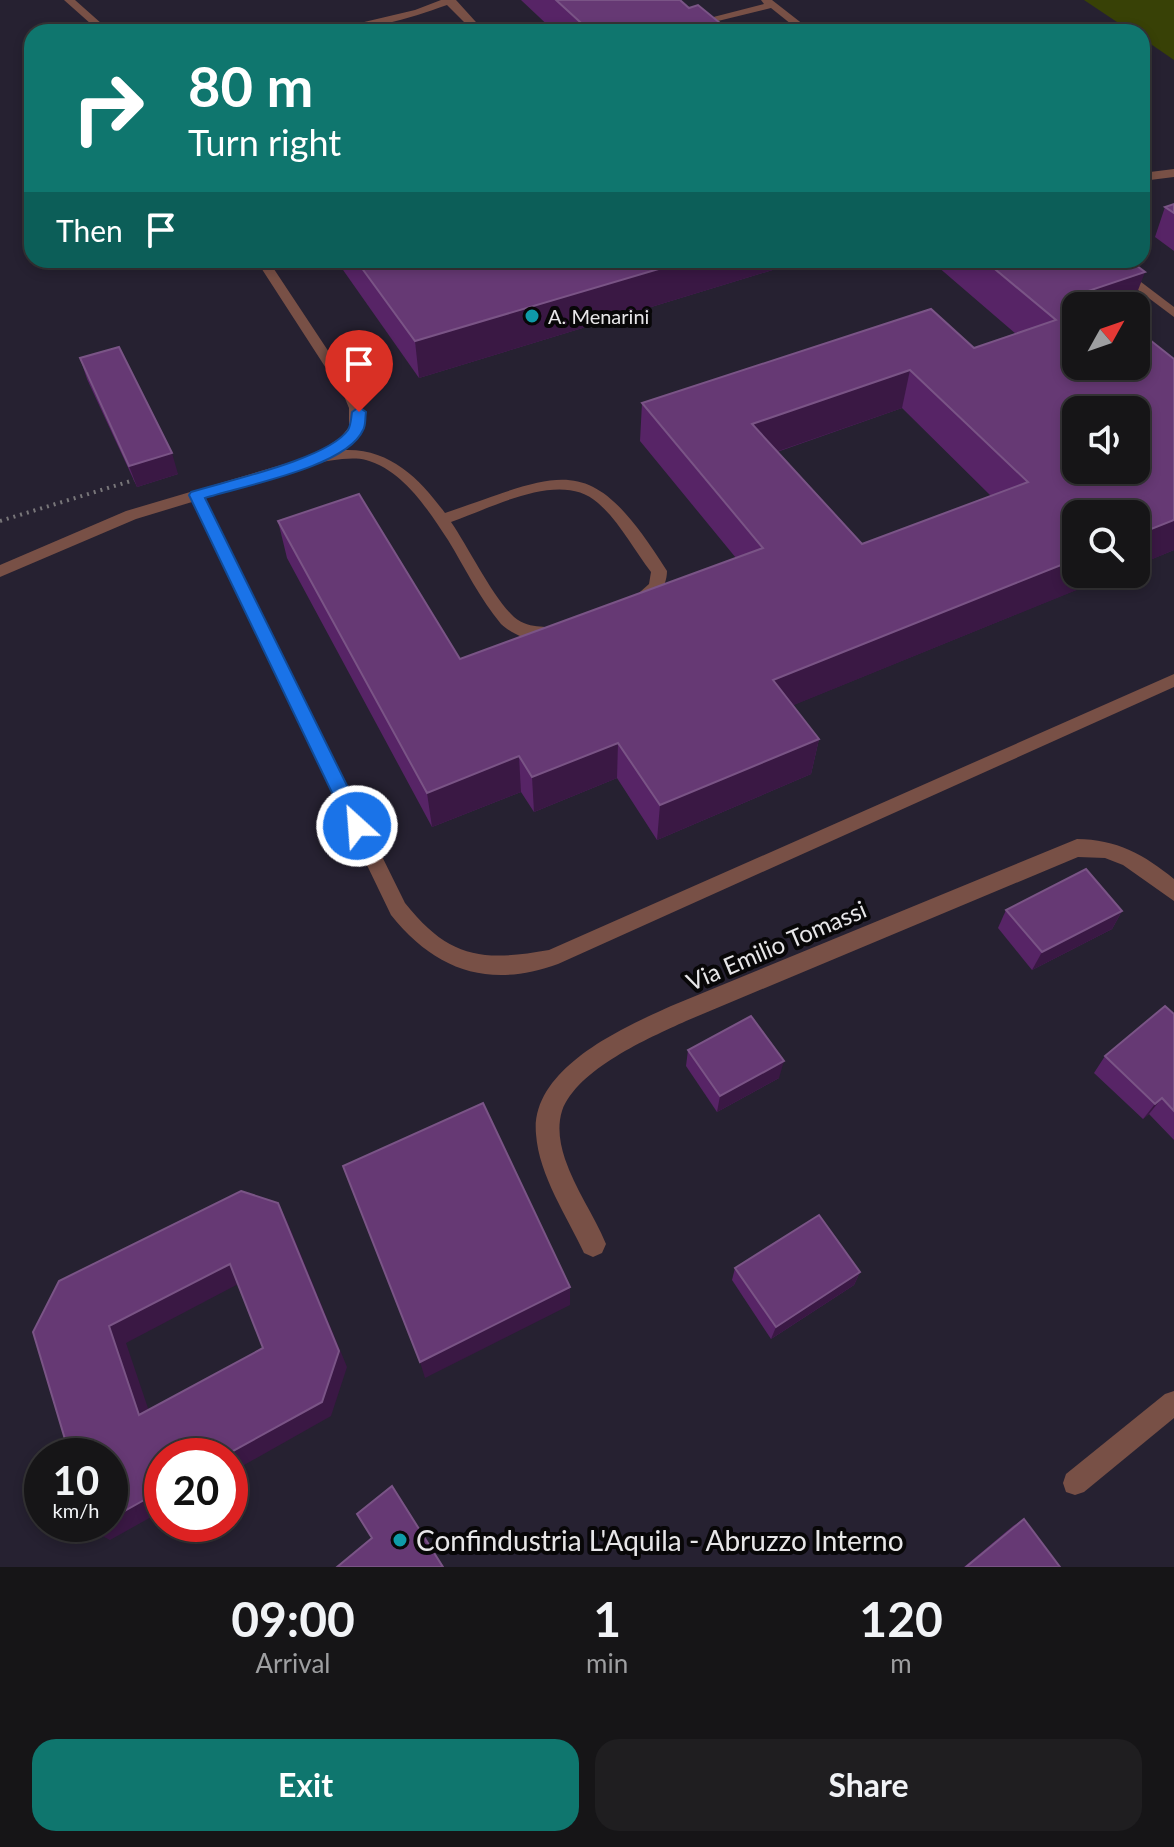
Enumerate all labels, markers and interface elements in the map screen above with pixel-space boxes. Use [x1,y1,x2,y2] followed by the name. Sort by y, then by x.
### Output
[188,52,313,119] text: 80 m
[56,56,160,160] icon: right
[188,120,341,164] text: Turn right
[139,208,183,252] icon: arrive
[56,212,123,248] text: Then
[1062,292,1150,380] north arrow
[1062,292,1150,588] map controls
[548,304,649,328] place label: A. Menarini
[523,307,541,325] marker: A. Menarini
[325,330,393,412] pin
[337,342,381,386] icon: arrive
[1062,396,1150,484] button: sound
[1062,500,1150,588] button: search
[315,784,399,868] position arrow
[682,894,870,996] street label: Via Emilio Tomassi
[144,1438,248,1542] speed limit sign: 20
[53,1456,99,1504] text: 10
[53,1498,99,1522] text: km/h
[416,1523,904,1557] place label: Confindustria L'Aquila - Abruzzo Interno
[391,1531,409,1549] marker: Confindustria L'Aquila - Abruzzo Interno
[231,1590,355,1647] text: 09:00
[593,1590,621,1647] text: 1
[859,1590,943,1647] text: 120
[256,1647,330,1679] text: Arrival
[586,1647,628,1679] text: min
[890,1647,912,1679] text: m
[32,1739,579,1831] button: Exit
[595,1739,1142,1831] button: Share

